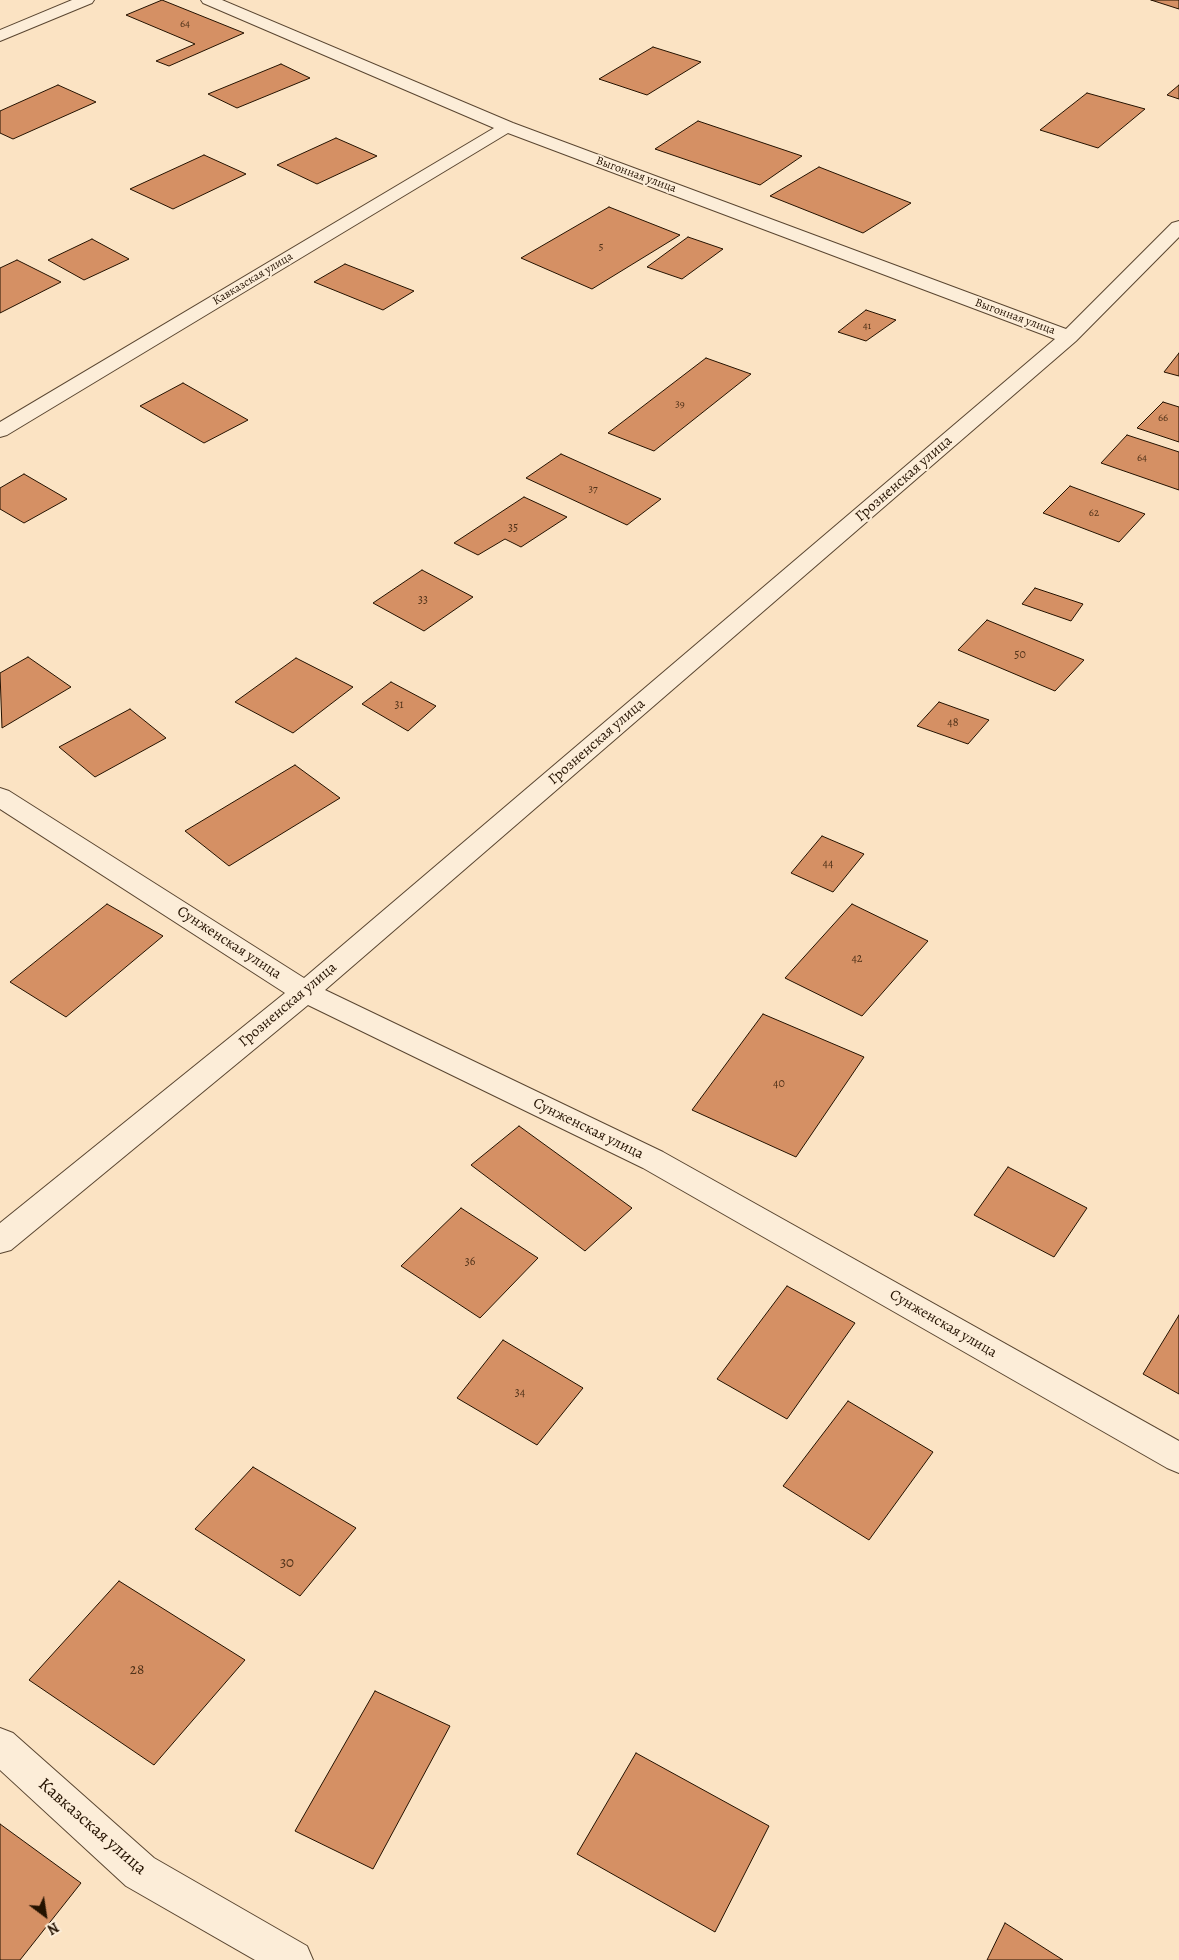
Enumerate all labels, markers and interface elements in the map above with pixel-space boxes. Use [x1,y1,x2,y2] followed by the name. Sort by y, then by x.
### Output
[180,17,190,31] house number: 64
[594,154,678,196] street label: Выгонная улица
[599,240,603,254] house number: 5
[210,249,296,309] street label: Кавказская улица
[973,296,1057,338] street label: Выгонная улица
[863,319,871,333] house number: 41
[675,397,685,411] house number: 39
[1158,411,1168,425] house number: 66
[852,432,956,526] street label: Грозненская улица
[1137,451,1147,465] house number: 64
[588,482,598,496] house number: 37
[1089,506,1099,520] house number: 62
[508,521,518,535] house number: 35
[418,593,428,607] house number: 33
[1014,648,1026,662] house number: 50
[545,695,649,789] street label: Грозненская улица
[394,698,404,712] house number: 31
[947,716,959,730] house number: 48
[823,857,833,871] house number: 44
[173,903,285,983] street label: Сунженская улица
[851,952,863,966] house number: 42
[235,959,341,1051] street label: Грозненская улица
[773,1077,785,1091] house number: 40
[530,1094,646,1164] street label: Сунженская улица
[465,1255,475,1269] house number: 36
[886,1286,1000,1362] street label: Сунженская улица
[515,1386,525,1400] house number: 34
[280,1554,294,1572] house number: 30
[130,1661,144,1679] house number: 28
[33,1774,151,1880] street label: Кавказская улица
[20,1890,70,1940] north arrow
[44,1918,62,1939] text: N

